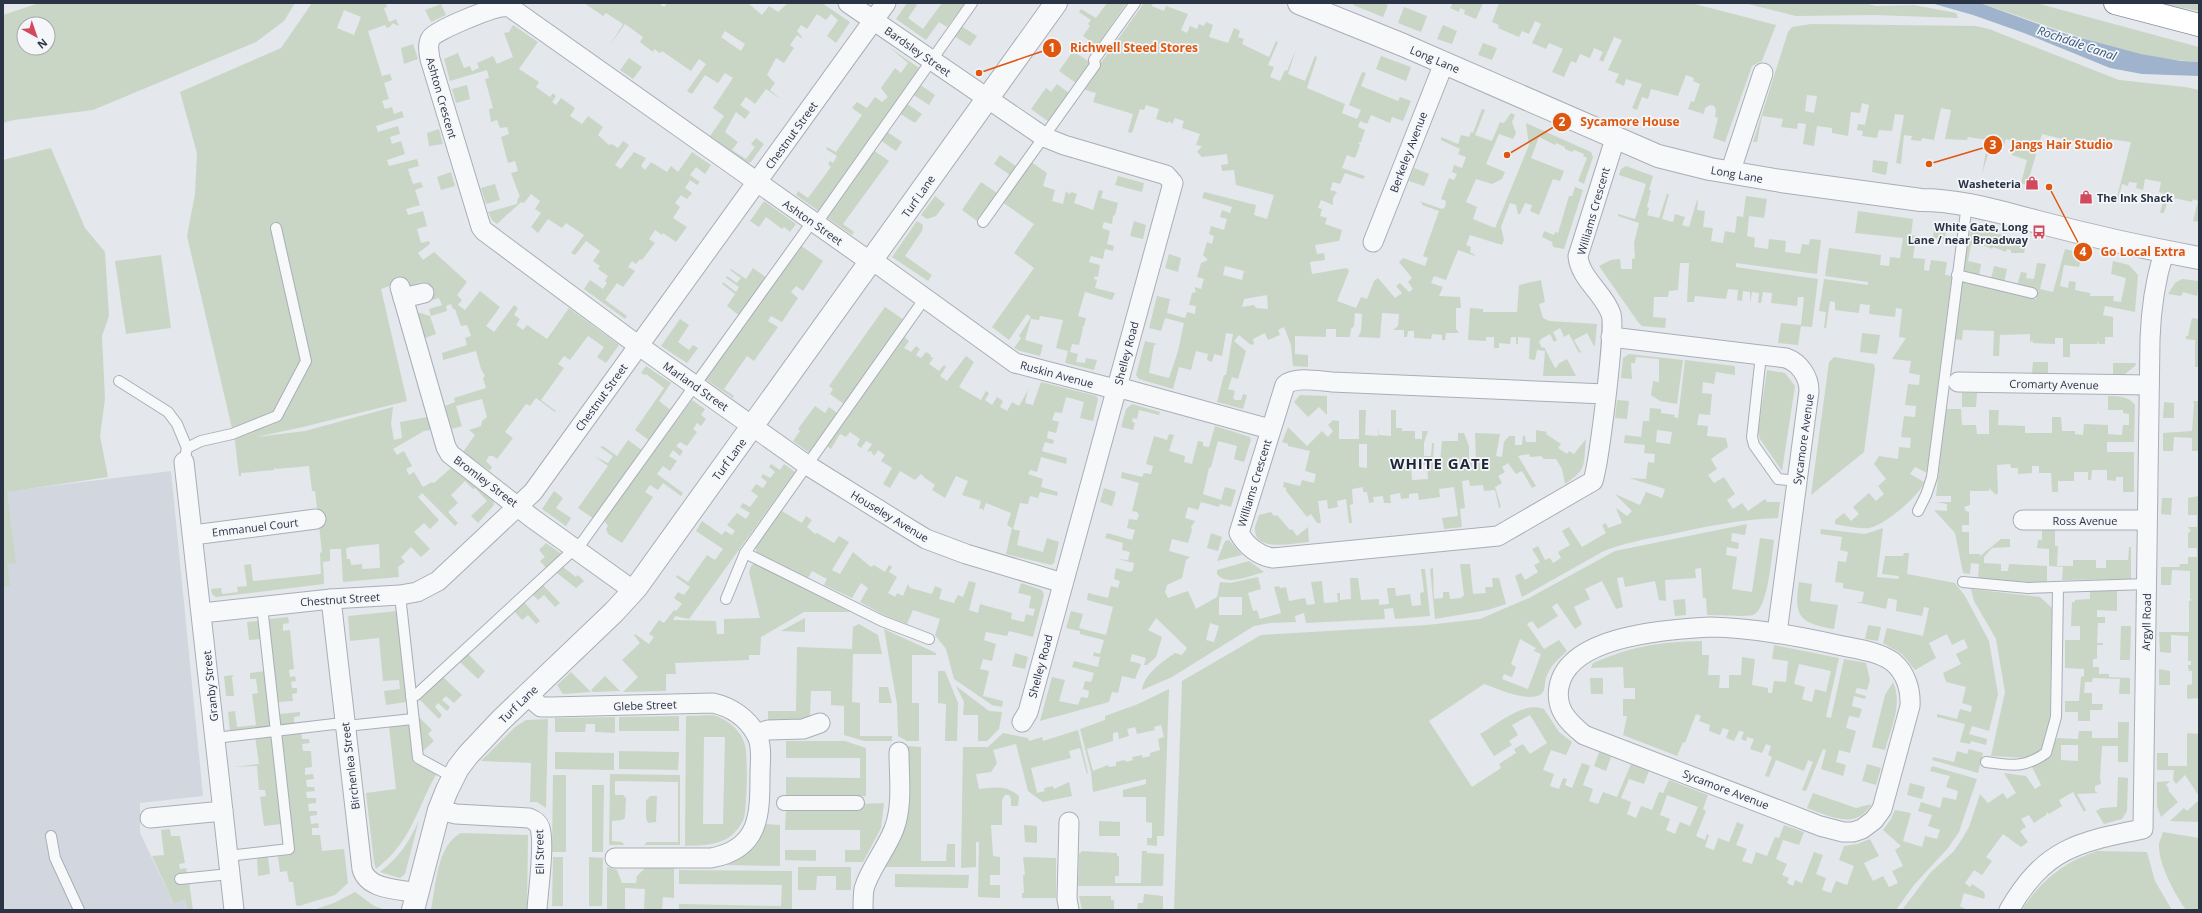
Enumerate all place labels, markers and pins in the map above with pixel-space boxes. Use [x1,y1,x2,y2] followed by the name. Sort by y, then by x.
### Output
[1042,36,1206,60] callout: Richwell Steed Stores
[1552,110,1687,134] callout: Sycamore House
[1983,133,2121,157] callout: Jangs Hair Studio
[2024,175,2040,191] shop icon: Washeteria
[1958,176,2021,191] place label: Washeteria
[2078,189,2094,205] shop icon: The Ink Shack
[2097,190,2173,205] place label: The Ink Shack
[1908,219,2029,247] place label: White Gate, Long Lane / near Broadway
[2031,224,2047,240] bus stop icon: White Gate, Long Lane / near Broadway
[2073,240,2194,264] callout: Go Local Extra

